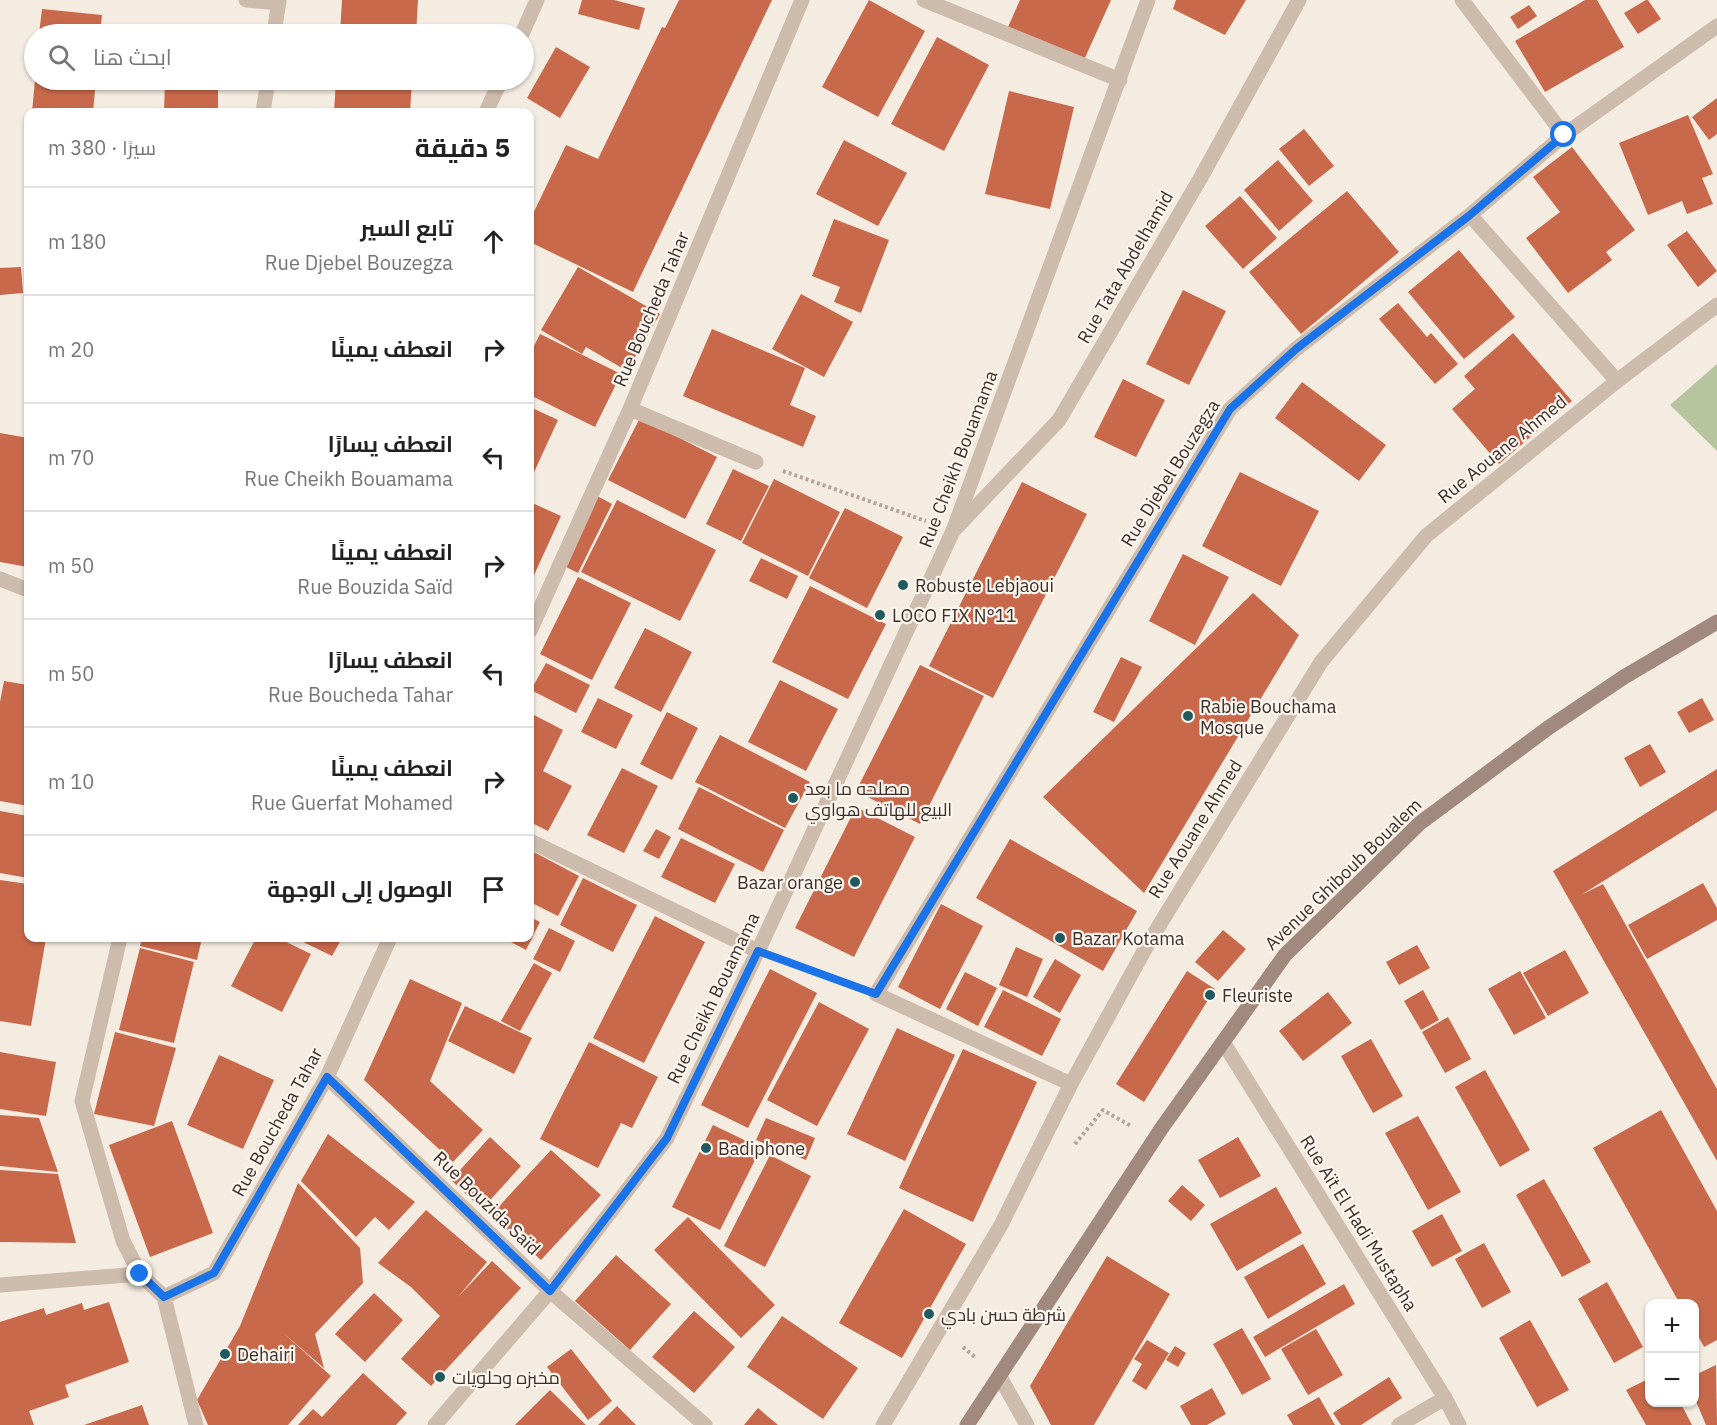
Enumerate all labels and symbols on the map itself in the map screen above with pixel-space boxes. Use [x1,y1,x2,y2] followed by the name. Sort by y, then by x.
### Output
[1550,121,1576,147] route start
[1072,187,1178,347] street label: Rue Tata Abdelhamid
[608,228,694,390] street label: Rue Boucheda Tahar
[914,367,1003,551] street label: Rue Cheikh Bouamama
[1433,390,1571,508] street label: Rue Aouane Ahmed
[1115,395,1225,551] street label: Rue Djebel Bouzegza
[915,574,1054,597] place label: Robuste Lebjaoui
[896,578,910,592] marker: Robuste Lebjaoui
[892,604,1016,627] place label: LOCO FIX N°11
[873,608,887,622] marker: LOCO FIX N°11
[1200,695,1337,739] place label: Rabie Bouchama Mosque
[1181,709,1195,723] marker: Rabie Bouchama Mosque
[1143,755,1247,903] street label: Rue Aouane Ahmed
[805,777,952,824] place label: مصلحه ما بعد البيع للهاتف هواوي
[786,791,800,805] marker: مصلحه ما بعد البيع للهاتف هواوي
[1260,793,1426,955] street label: Avenue Ghiboub Boualem
[737,871,843,894] place label: Bazar orange
[848,875,862,889] marker: Bazar orange
[661,908,765,1087] street label: Rue Cheikh Bouamama
[1072,927,1185,950] place label: Bazar Kotama
[1053,931,1067,945] marker: Bazar Kotama
[1222,984,1293,1007] place label: Fleuriste
[1203,988,1217,1002] marker: Fleuriste
[227,1043,328,1200] street label: Rue Boucheda Tahar
[1295,1131,1423,1316] street label: Rue Aït El Hadi Mustapha
[718,1137,805,1160] place label: Badiphone
[699,1141,713,1155] marker: Badiphone
[429,1146,545,1260] street label: Rue Bouzida Saïd
[126,1260,152,1286] route end
[941,1303,1066,1329] place label: شرطة حسن بادي
[922,1307,936,1321] marker: شرطة حسن بادي
[237,1343,294,1366] place label: Dehairi
[218,1347,232,1361] marker: Dehairi
[452,1366,560,1389] place label: مخبزه وحلويات
[433,1370,447,1384] marker: مخبزه وحلويات

